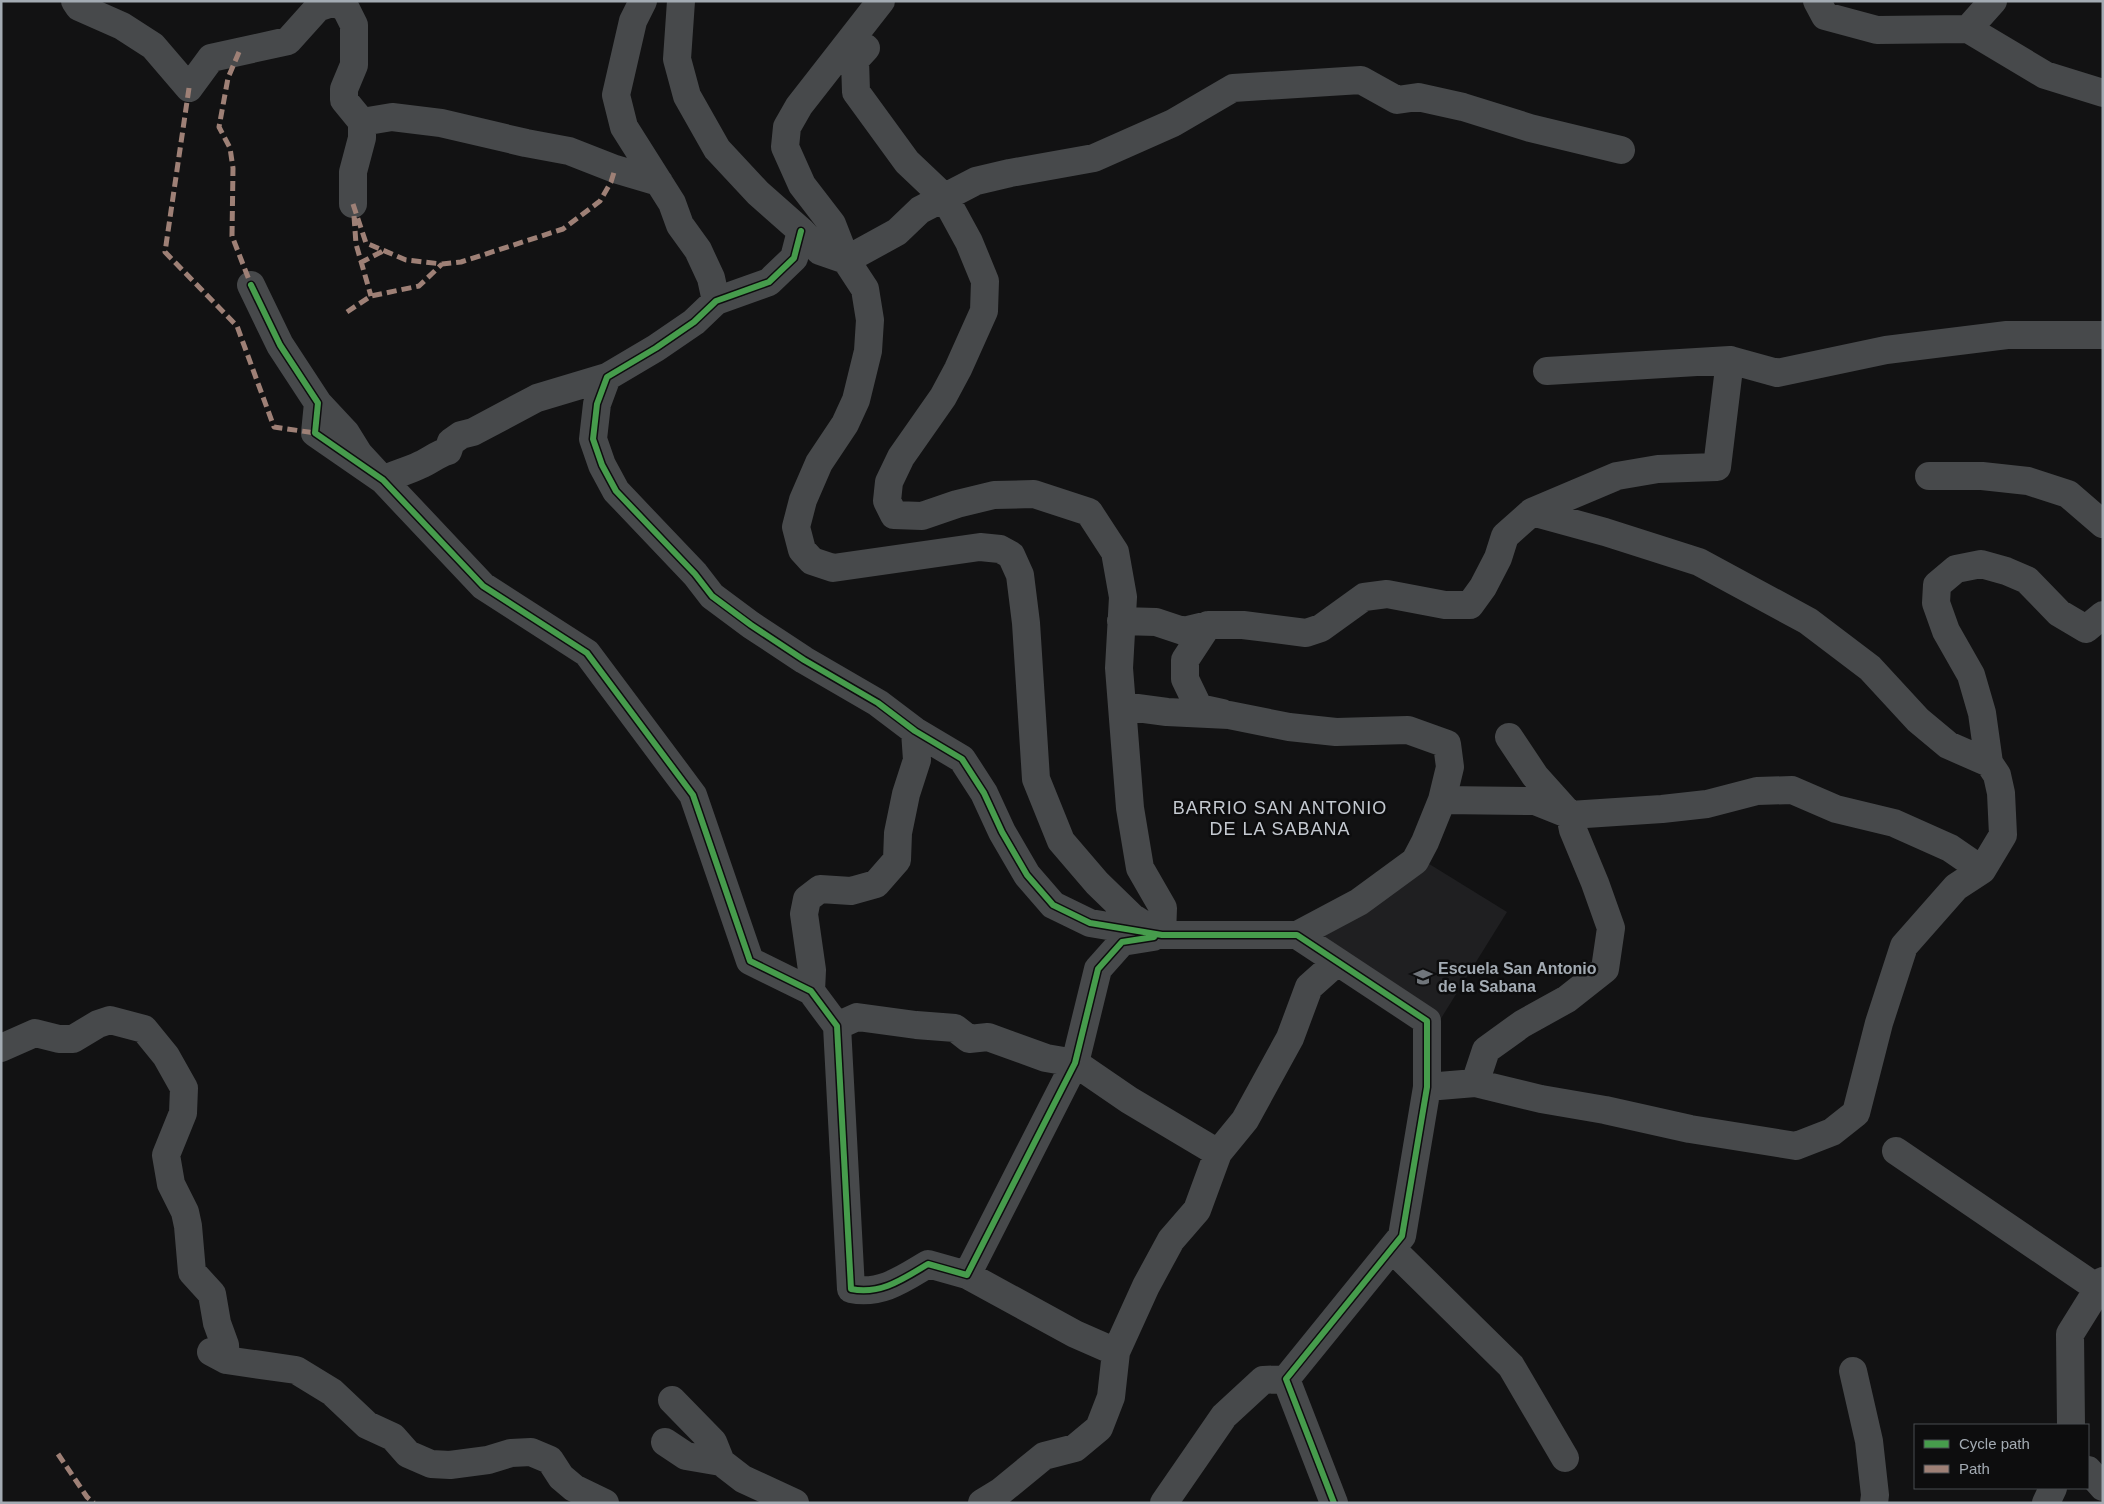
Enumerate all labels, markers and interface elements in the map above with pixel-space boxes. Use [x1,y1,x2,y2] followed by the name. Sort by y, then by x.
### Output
[1173,798,1387,839] district label: BARRIO SAN ANTONIO DE LA SABANA
[1438,960,1597,995] place label: Escuela San Antonio de la Sabana
[1412,966,1434,988] school or university icon: Escuela San Antonio de la Sabana
[1914,1424,2089,1489] legend
[1959,1435,2030,1452] text: Cycle path
[1959,1460,1990,1477] text: Path

